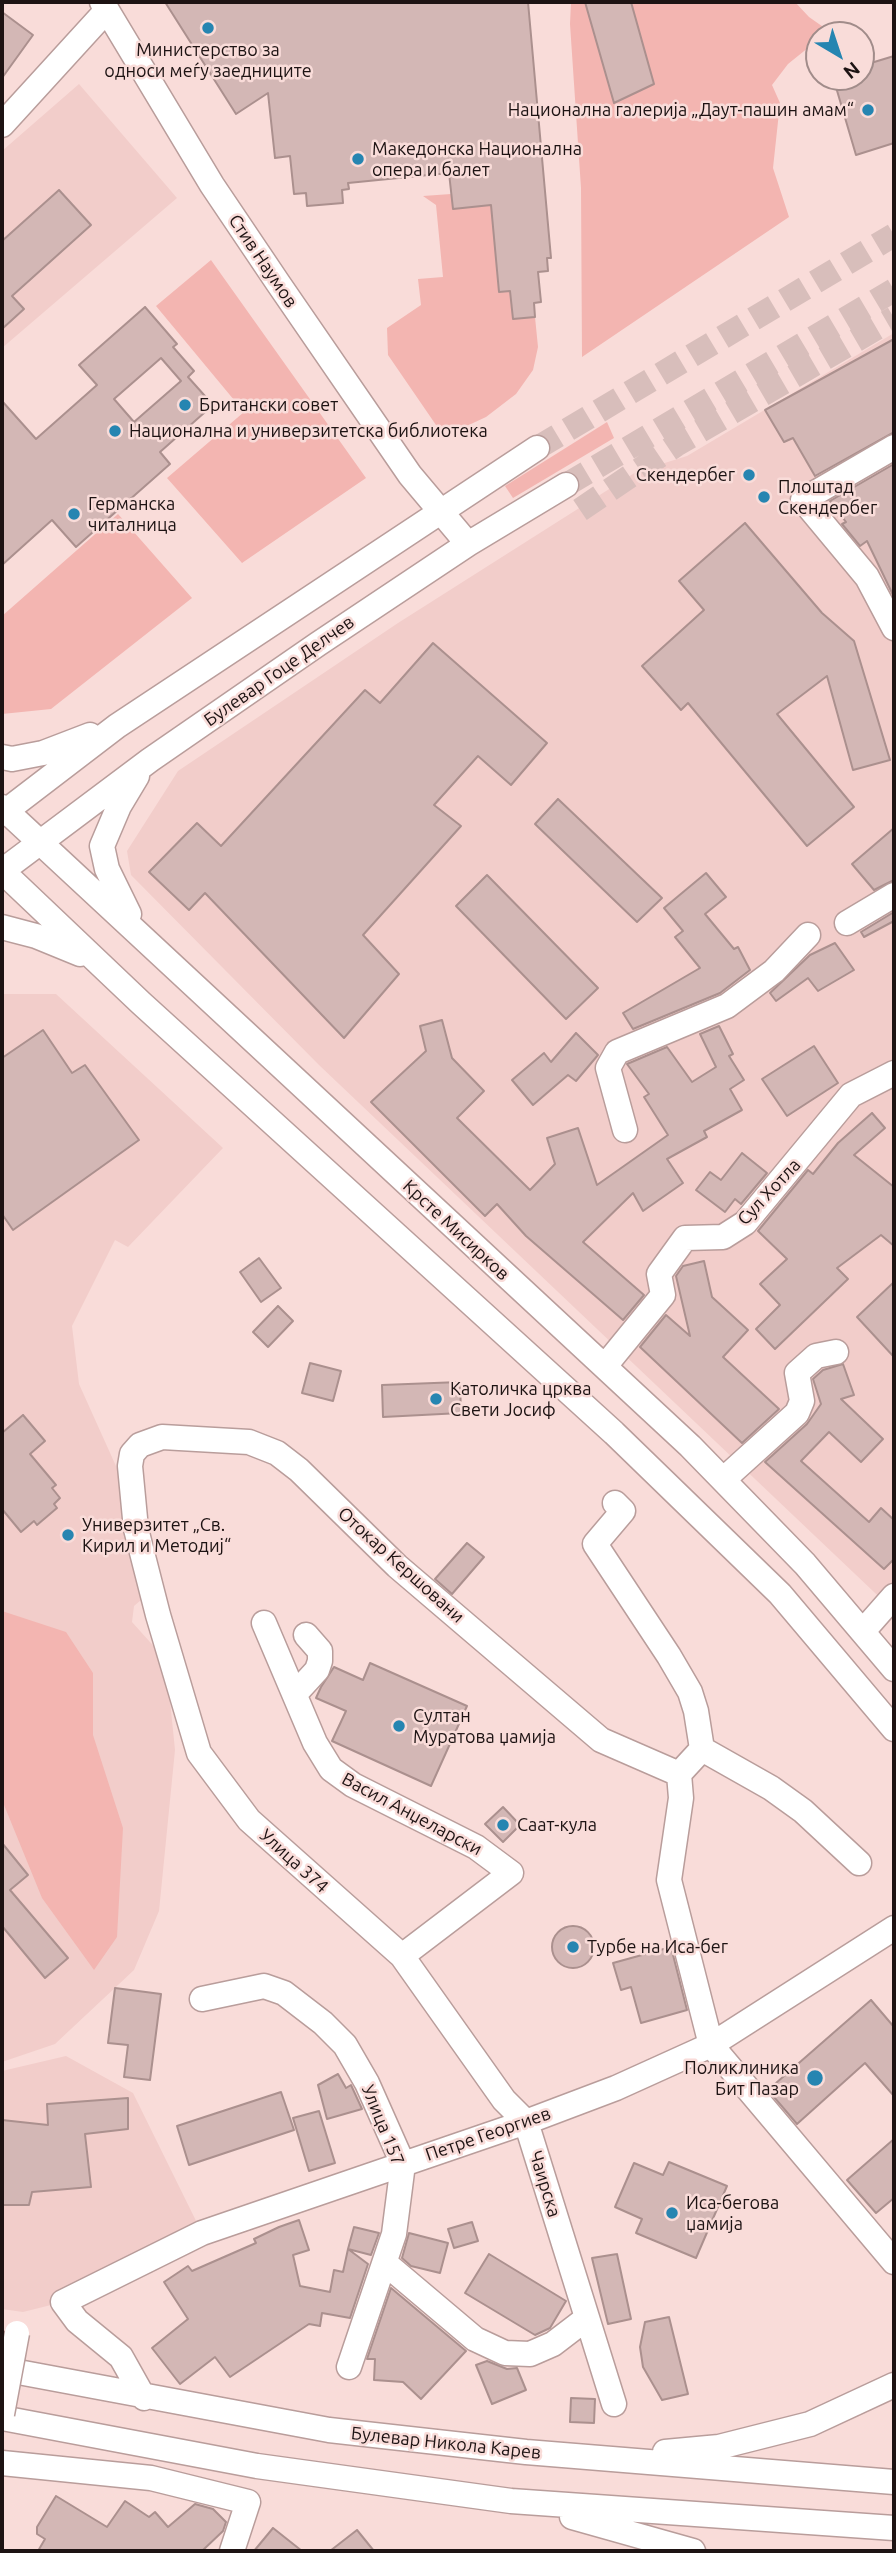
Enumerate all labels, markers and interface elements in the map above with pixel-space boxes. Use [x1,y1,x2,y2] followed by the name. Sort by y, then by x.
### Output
[200,20,216,36] marker: Министерство за односи меѓу заедниците
[805,21,875,91] north arrow
[104,39,312,82] place label: Министерство за односи меѓу заедниците
[840,58,864,84] text: N
[508,99,854,121] place label: Национална галерија „Даут-пашин амам“
[860,102,876,118] marker: Национална галерија „Даут-пашин амам“
[372,138,582,180] place label: Македонска Национална опера и балет
[350,151,366,167] marker: Македонска Национална опера и балет
[224,210,302,312] street label: Стив Наумов
[199,394,338,416] place label: Британски совет
[177,397,193,413] marker: Британски совет
[129,420,488,442] place label: Национална и универзитетска библиотека
[107,423,123,439] marker: Национална и универзитетска библиотека
[636,464,735,486] place label: Скендербег
[741,467,757,483] marker: Скендербег
[778,476,877,518] place label: Плоштад Скендербег
[756,489,772,505] marker: Плоштад Скендербег
[88,493,177,536] place label: Германска читалница
[66,506,82,522] marker: Германска читалница
[200,611,358,731] street label: Булевар Гоце Делчев
[733,1154,805,1230] street label: Сул Хотла
[398,1175,514,1285] street label: Крсте Мисирков
[450,1378,591,1420] place label: Католичка црква Свети Јосиф
[428,1391,444,1407] marker: Католичка црква Свети Јосиф
[333,1503,469,1627] street label: Отокар Кершовани
[82,1514,231,1556] place label: Универзитет „Св. Кирил и Методиј“
[60,1527,76,1543] marker: Универзитет „Св. Кирил и Методиј“
[413,1705,556,1748] place label: Султан Муратова џамија
[391,1718,407,1734] marker: Султан Муратова џамија
[338,1768,486,1860] street label: Васил Анџеларски
[517,1814,597,1836] place label: Саат-кула
[495,1817,511,1833] marker: Саат-кула
[255,1825,333,1897] street label: Улица 374
[587,1936,728,1958] place label: Турбе на Иса-бег
[565,1939,581,1955] marker: Турбе на Иса-бег
[684,2057,799,2100] place label: Поликлиника Бит Пазар
[805,2068,825,2088] marker: Поликлиника Бит Пазар
[357,2082,409,2168] street label: Улица 157
[423,2102,553,2166] street label: Петре Георгиев
[525,2148,565,2220] street label: Чаирска
[686,2192,779,2234] place label: Иса-бегова џамија
[664,2205,680,2221] marker: Иса-бегова џамија
[350,2422,542,2464] street label: Булевар Никола Карев

